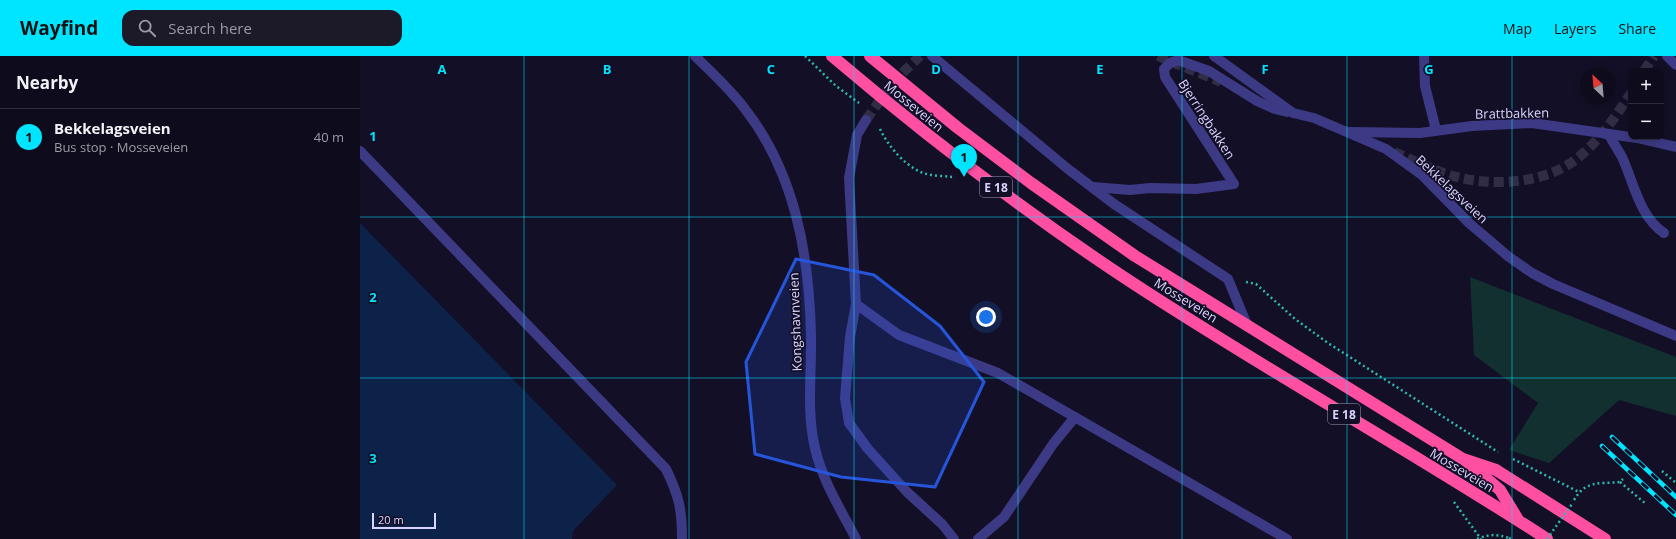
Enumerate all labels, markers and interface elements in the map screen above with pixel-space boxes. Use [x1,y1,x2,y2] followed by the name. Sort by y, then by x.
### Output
[122,10,402,46] search box
[20,15,98,41] text: Wayfind
[136,17,158,39] icon: search
[168,18,252,38] text: Search here
[1503,19,1532,38] text: Map
[1554,19,1596,38] text: Layers
[1618,19,1656,38] text: Share
[438,60,447,78] text: A
[603,60,612,78] text: B
[767,60,775,78] text: C
[931,60,941,78] text: D
[1096,60,1104,78] text: E
[1261,60,1269,78] text: F
[1424,60,1434,78] text: G
[1580,68,1616,104] north arrow
[1628,68,1664,140] map controls
[1628,68,1664,104] button: +
[16,71,78,94] text: Nearby
[881,76,947,136] street label: Mosseveien
[1174,76,1240,162] street label: Bjerringbakken
[1475,103,1549,123] street label: Brattbakken
[1628,104,1664,140] button: −
[54,118,171,138] text: Bekkelagsveien
[369,127,377,145] text: 1
[25,128,33,146] text: 1
[314,128,344,146] text: 40 m
[54,138,188,156] text: Bus stop · Mosseveien
[951,144,977,177] pin: 1
[1412,151,1492,227] street label: Bekkelagsveien
[980,177,1012,197] road number: E 18
[784,272,806,372] street label: Kongshavnveien
[1151,273,1221,327] street label: Mosseveien
[369,288,377,306] text: 2
[976,307,996,327] your location
[1328,404,1360,424] road number: E 18
[1427,444,1497,496] street label: Mosseveien
[369,449,377,467] text: 3
[372,511,436,530] scale bar
[378,512,404,527] text: 20 m

